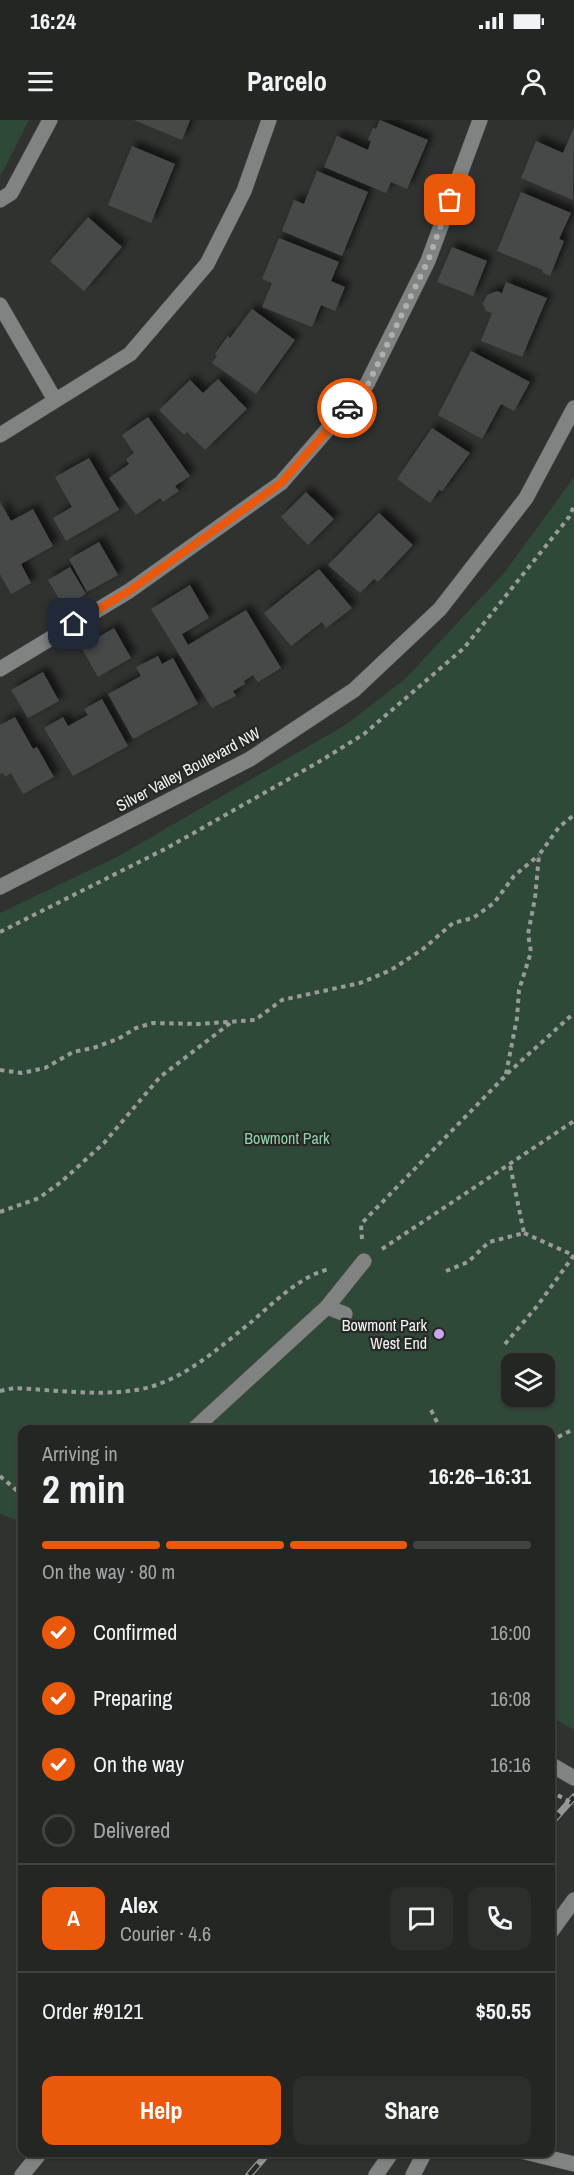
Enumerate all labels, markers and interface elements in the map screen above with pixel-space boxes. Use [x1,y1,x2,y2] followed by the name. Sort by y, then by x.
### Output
[30,6,76,36] text: 16:24
[247,63,327,99] text: Parcelo
[24,65,57,98] icon: menu
[517,65,550,98] icon: person
[424,174,475,225] pin
[433,183,466,216] icon: bag
[317,378,377,438] courier
[331,392,364,425] icon: car
[48,598,99,649] pin
[57,607,90,640] icon: home
[112,721,264,816] street label: Silver Valley Boulevard NW
[244,1127,330,1149] park label: Bowmont Park
[342,1314,427,1354] place label: Bowmont Park West End
[432,1327,446,1341] marker: Bowmont Park West End
[501,1353,555,1407] map controls
[501,1353,555,1407] button: layers
[42,1440,118,1467] text: Arriving in
[429,1461,531,1491] text: 16:26–16:31
[42,1463,126,1515] text: 2 min
[42,1558,175,1585] text: On the way · 80 m
[42,1616,75,1649] icon: check
[93,1617,177,1647] text: Confirmed
[490,1619,531,1646] text: 16:00
[42,1682,75,1715] icon: check
[93,1683,172,1713] text: Preparing
[490,1685,531,1712] text: 16:08
[42,1748,75,1781] icon: check
[93,1749,184,1779] text: On the way
[490,1751,531,1778] text: 16:16
[93,1815,170,1845] text: Delivered
[390,1887,453,1950] button: chat
[468,1887,531,1950] button: phone
[120,1890,158,1920] text: Alex
[67,1903,80,1933] text: A
[120,1920,211,1947] text: Courier · 4.6
[42,1996,143,2026] text: Order #9121
[476,1996,531,2026] text: $50.55
[42,2076,281,2145] button: Help
[293,2076,531,2145] button: Share

